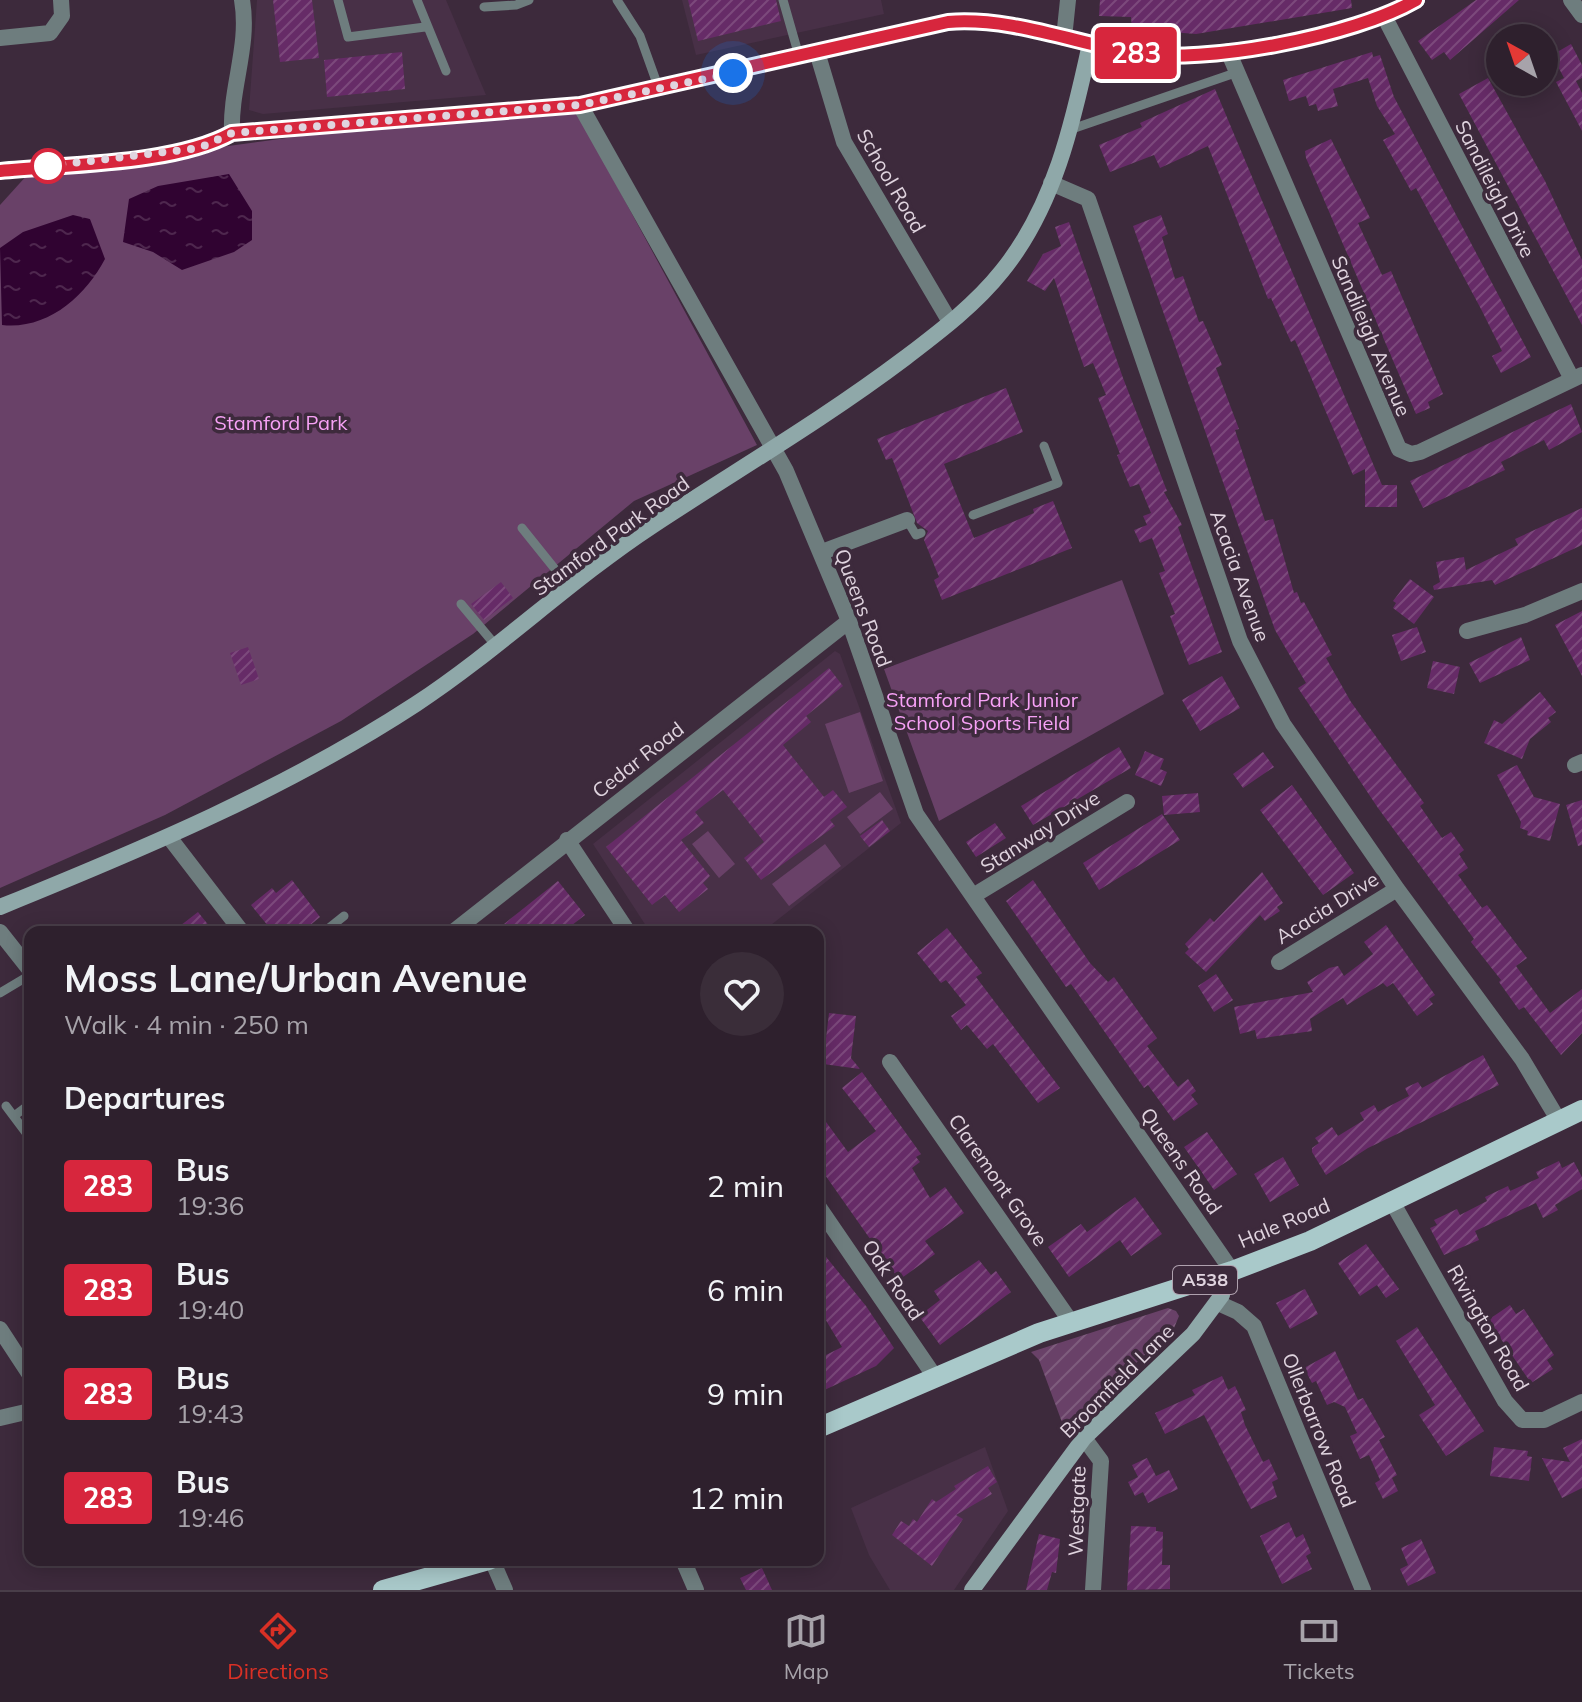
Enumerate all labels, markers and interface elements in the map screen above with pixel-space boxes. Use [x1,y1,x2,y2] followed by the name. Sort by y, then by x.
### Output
[1486,24,1558,96] north arrow
[1486,24,1558,96] map controls
[1090,27,1182,79] line badge: 283
[1111,35,1161,70] text: 283
[713,53,753,93] your location
[1450,116,1541,262] street label: Sandileigh Drive
[852,124,931,237] street label: School Road
[31,149,65,183] unlabelled marker
[1326,252,1417,420] street label: Sandileigh Avenue
[214,410,348,435] park label: Stamford Park
[527,470,694,601] street label: Stamford Park Road
[1205,507,1276,645] street label: Acacia Avenue
[829,545,897,670] street label: Queens Road
[886,687,1079,735] park label: Stamford Park Junior School Sports Field
[587,716,688,803] street label: Cedar Road
[975,785,1104,878] street label: Stanway Drive
[1271,866,1383,949] street label: Acacia Drive
[700,952,784,1036] button: heart
[64,954,527,1002] text: Moss Lane/Urban Avenue
[64,1008,309,1041] text: Walk · 4 min · 250 m
[64,1079,225,1117] text: Departures
[1135,1102,1227,1219] street label: Queens Road
[944,1109,1053,1251] street label: Claremont Grove
[176,1151,230,1189] text: Bus
[707,1167,784,1205] text: 2 min
[83,1168,133,1203] text: 283
[176,1189,244,1222] text: 19:36
[1234,1192,1333,1253] street label: Hale Road
[857,1235,930,1325] street label: Oak Road
[176,1255,230,1293] text: Bus
[1442,1260,1535,1396] street label: Rivington Road
[1173,1266,1237,1294] road number: A538
[707,1271,784,1309] text: 6 min
[83,1272,133,1307] text: 283
[176,1293,244,1326] text: 19:40
[1054,1318,1179,1443] street label: Broomfield Lane
[1277,1349,1362,1511] street label: Ollerbarrow Road
[176,1359,230,1397] text: Bus
[707,1375,784,1413] text: 9 min
[83,1376,133,1411] text: 283
[176,1397,244,1430] text: 19:43
[176,1463,230,1501] text: Bus
[1062,1465,1091,1557] street label: Westgate
[689,1479,784,1517] text: 12 min
[83,1480,133,1515] text: 283
[176,1501,244,1534] text: 19:46
[227,1609,329,1685] tab: Directions
[784,1609,829,1685] tab: Map
[1284,1609,1355,1685] tab: Tickets

